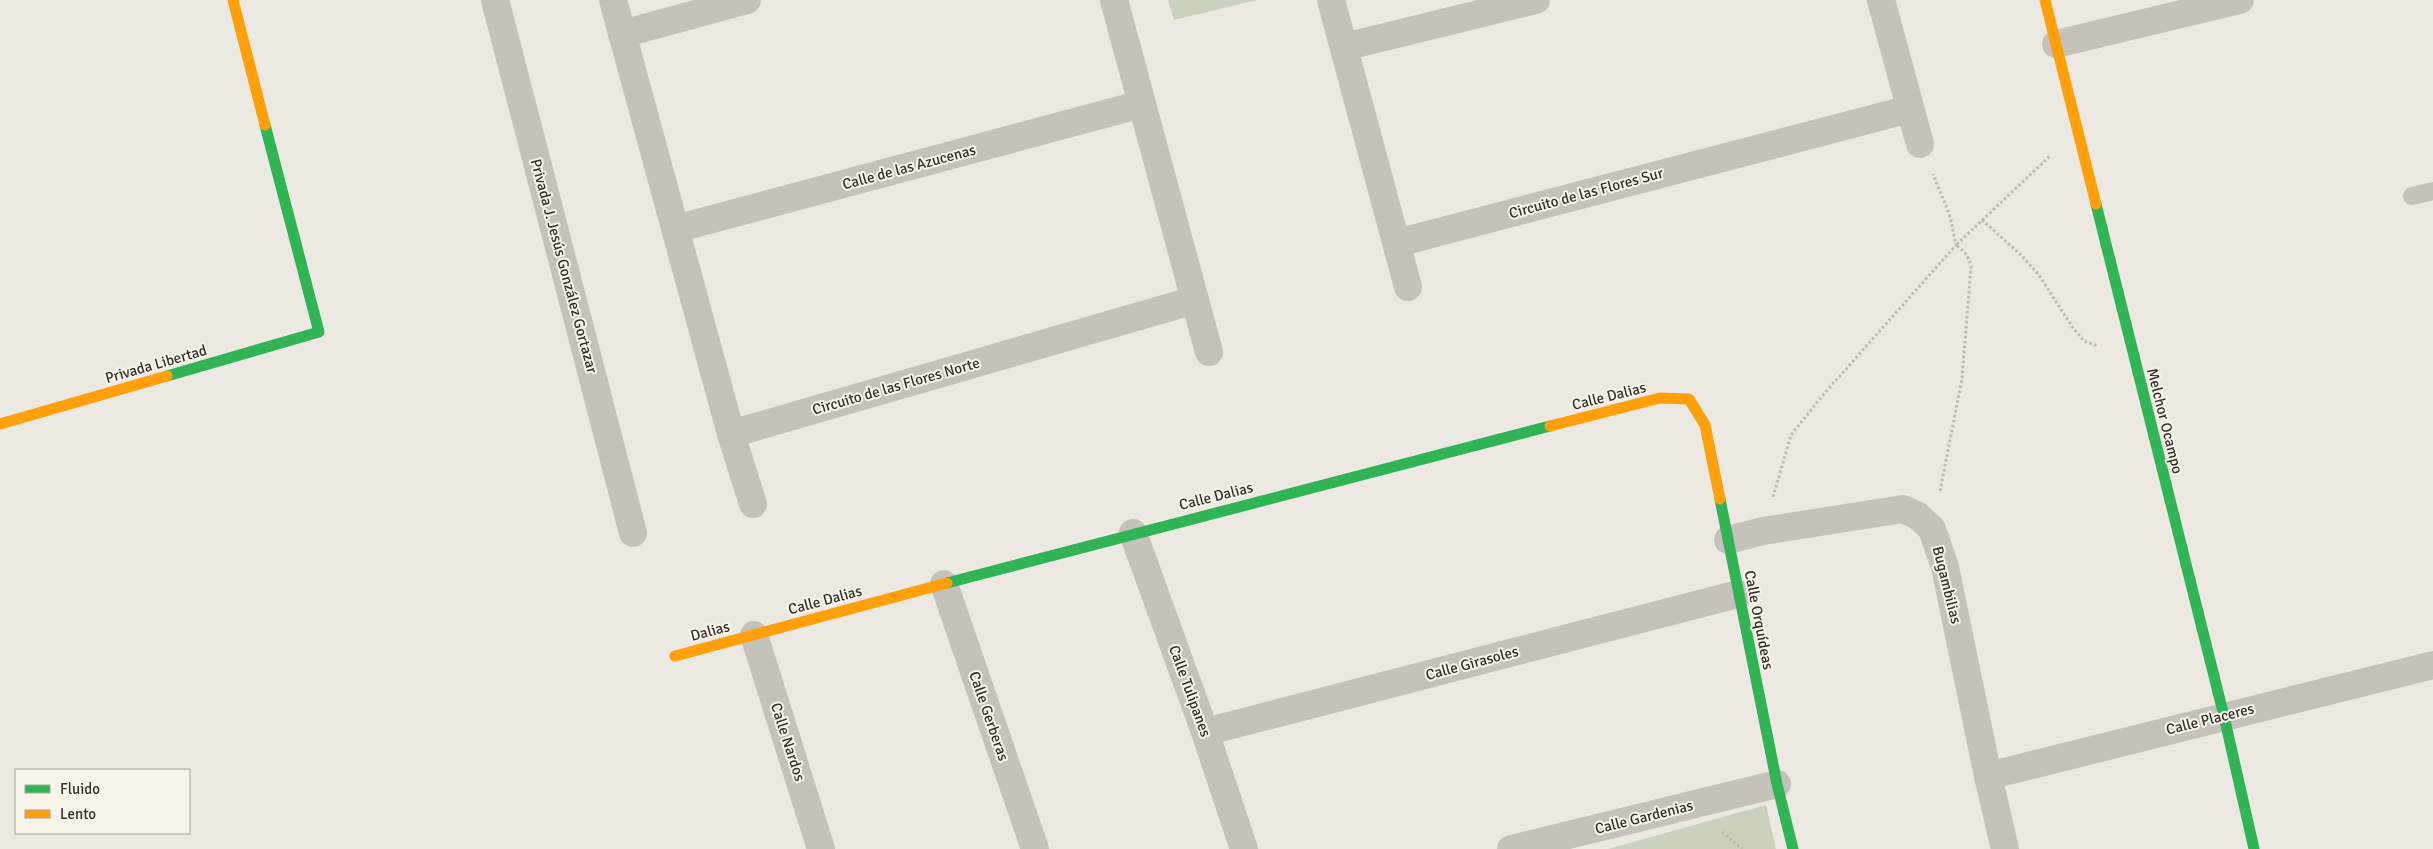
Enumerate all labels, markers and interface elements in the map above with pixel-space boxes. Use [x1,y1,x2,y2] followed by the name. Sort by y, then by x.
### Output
[840,140,978,193] street label: Calle de las Azucenas
[527,157,601,376] street label: Privada J. Jesús González Gortazar
[1507,164,1666,222] street label: Circuito de las Flores Sur
[103,341,209,387] street label: Privada Libertad
[810,353,982,419] street label: Circuito de las Flores Norte
[2143,366,2187,476] street label: Melchor Ocampo
[1570,378,1648,414] street label: Calle Dalias
[1177,478,1255,514] street label: Calle Dalias
[1929,544,1965,626] street label: Bugambilias
[1741,569,1778,672] street label: Calle Orquídeas
[786,581,864,618] street label: Calle Dalias
[688,617,732,645] street label: Dalias
[1424,642,1521,684] street label: Calle Girasoles
[1165,643,1215,740] street label: Calle Tulipanes
[965,669,1013,764] street label: Calle Gerberas
[2164,699,2256,739] street label: Calle Placeres
[767,701,809,784] street label: Calle Nardos
[15,769,190,834] legend
[60,780,100,798] text: Fluido
[1593,796,1695,838] street label: Calle Gardenias
[60,805,96,823] text: Lento

